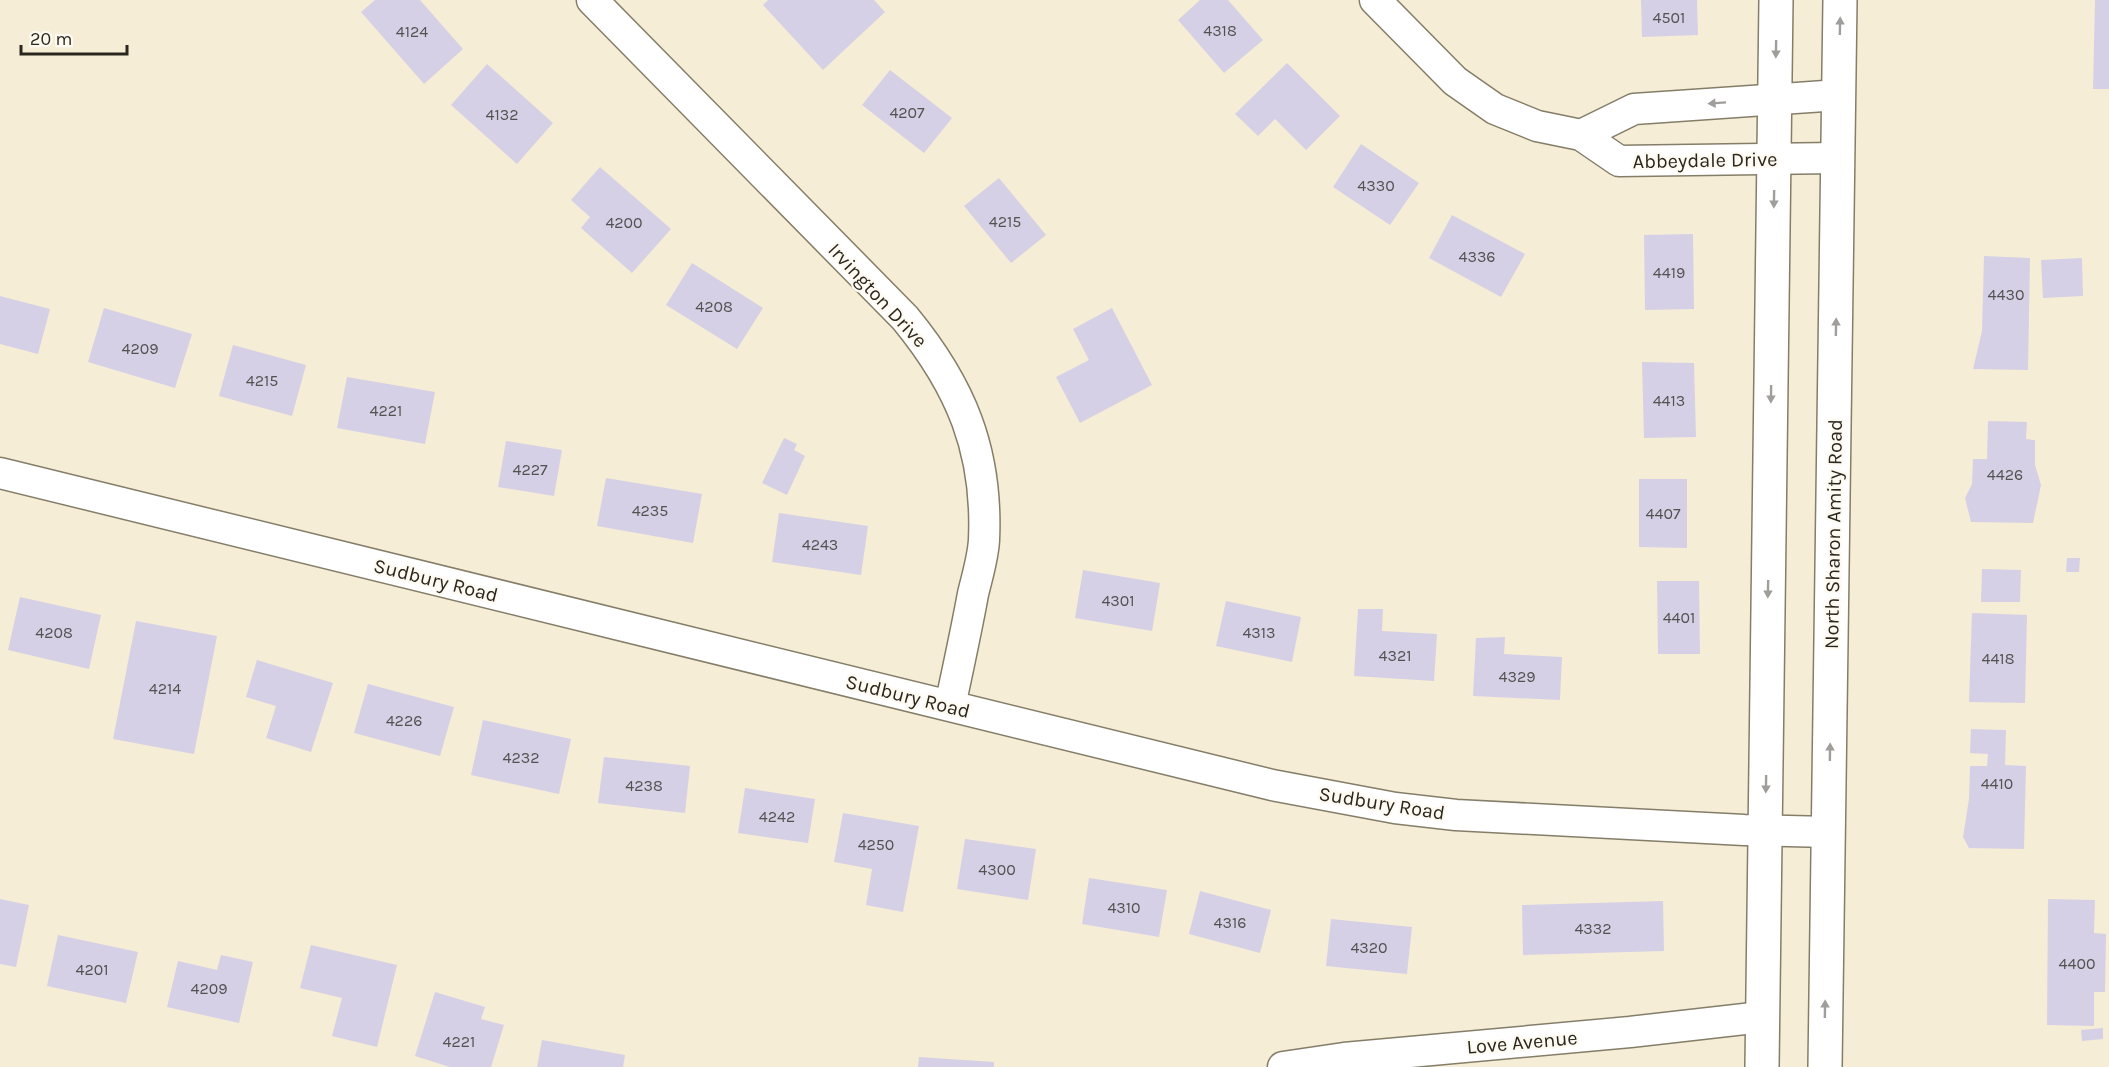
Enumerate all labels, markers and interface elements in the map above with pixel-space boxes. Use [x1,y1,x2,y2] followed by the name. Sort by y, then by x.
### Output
[1653,8,1685,27] house number: 4501
[1835,17,1845,36] one-way arrow
[21,18,128,56] scale bar
[1203,21,1237,40] house number: 4318
[396,22,428,41] house number: 4124
[30,28,72,50] text: 20 m
[1771,40,1780,59] one-way arrow
[1707,98,1726,107] one-way arrow
[889,103,925,122] house number: 4207
[486,105,518,124] house number: 4132
[1632,148,1778,173] street label: Abbeydale Drive
[1357,176,1395,195] house number: 4330
[1769,190,1778,209] one-way arrow
[989,212,1021,231] house number: 4215
[605,213,643,232] house number: 4200
[823,238,932,352] street label: Irvington Drive
[1459,247,1496,266] house number: 4336
[1653,263,1685,282] house number: 4419
[1988,285,2024,304] house number: 4430
[695,297,733,316] house number: 4208
[1831,318,1841,337] one-way arrow
[122,339,158,358] house number: 4209
[246,371,278,390] house number: 4215
[1766,385,1776,404] one-way arrow
[1653,391,1685,410] house number: 4413
[370,401,402,420] house number: 4221
[1820,419,1847,649] street label: North Sharon Amity Road
[513,460,548,479] house number: 4227
[1987,465,2023,484] house number: 4426
[632,501,668,520] house number: 4235
[1646,504,1681,523] house number: 4407
[802,535,838,554] house number: 4243
[371,554,500,607] street label: Sudbury Road
[1764,580,1773,599] one-way arrow
[1101,591,1135,610] house number: 4301
[1663,608,1695,627] house number: 4401
[35,623,73,642] house number: 4208
[1242,623,1276,642] house number: 4313
[1379,646,1411,665] house number: 4321
[1982,649,2015,668] house number: 4418
[1499,667,1535,686] house number: 4329
[843,670,972,723] street label: Sudbury Road
[149,679,181,698] house number: 4214
[386,711,422,730] house number: 4226
[1825,743,1835,762] one-way arrow
[503,748,539,767] house number: 4232
[1761,774,1771,793] one-way arrow
[1981,774,2013,793] house number: 4410
[625,776,663,795] house number: 4238
[1317,782,1447,825] street label: Sudbury Road
[759,807,795,826] house number: 4242
[858,835,894,854] house number: 4250
[978,860,1016,879] house number: 4300
[1107,898,1141,917] house number: 4310
[1214,913,1246,932] house number: 4316
[1574,919,1612,938] house number: 4332
[1350,938,1388,957] house number: 4320
[2059,954,2095,973] house number: 4400
[76,960,109,979] house number: 4201
[191,979,227,998] house number: 4209
[1821,999,1830,1018] one-way arrow
[1466,1026,1578,1059] street label: Love Avenue
[443,1032,475,1051] house number: 4221

